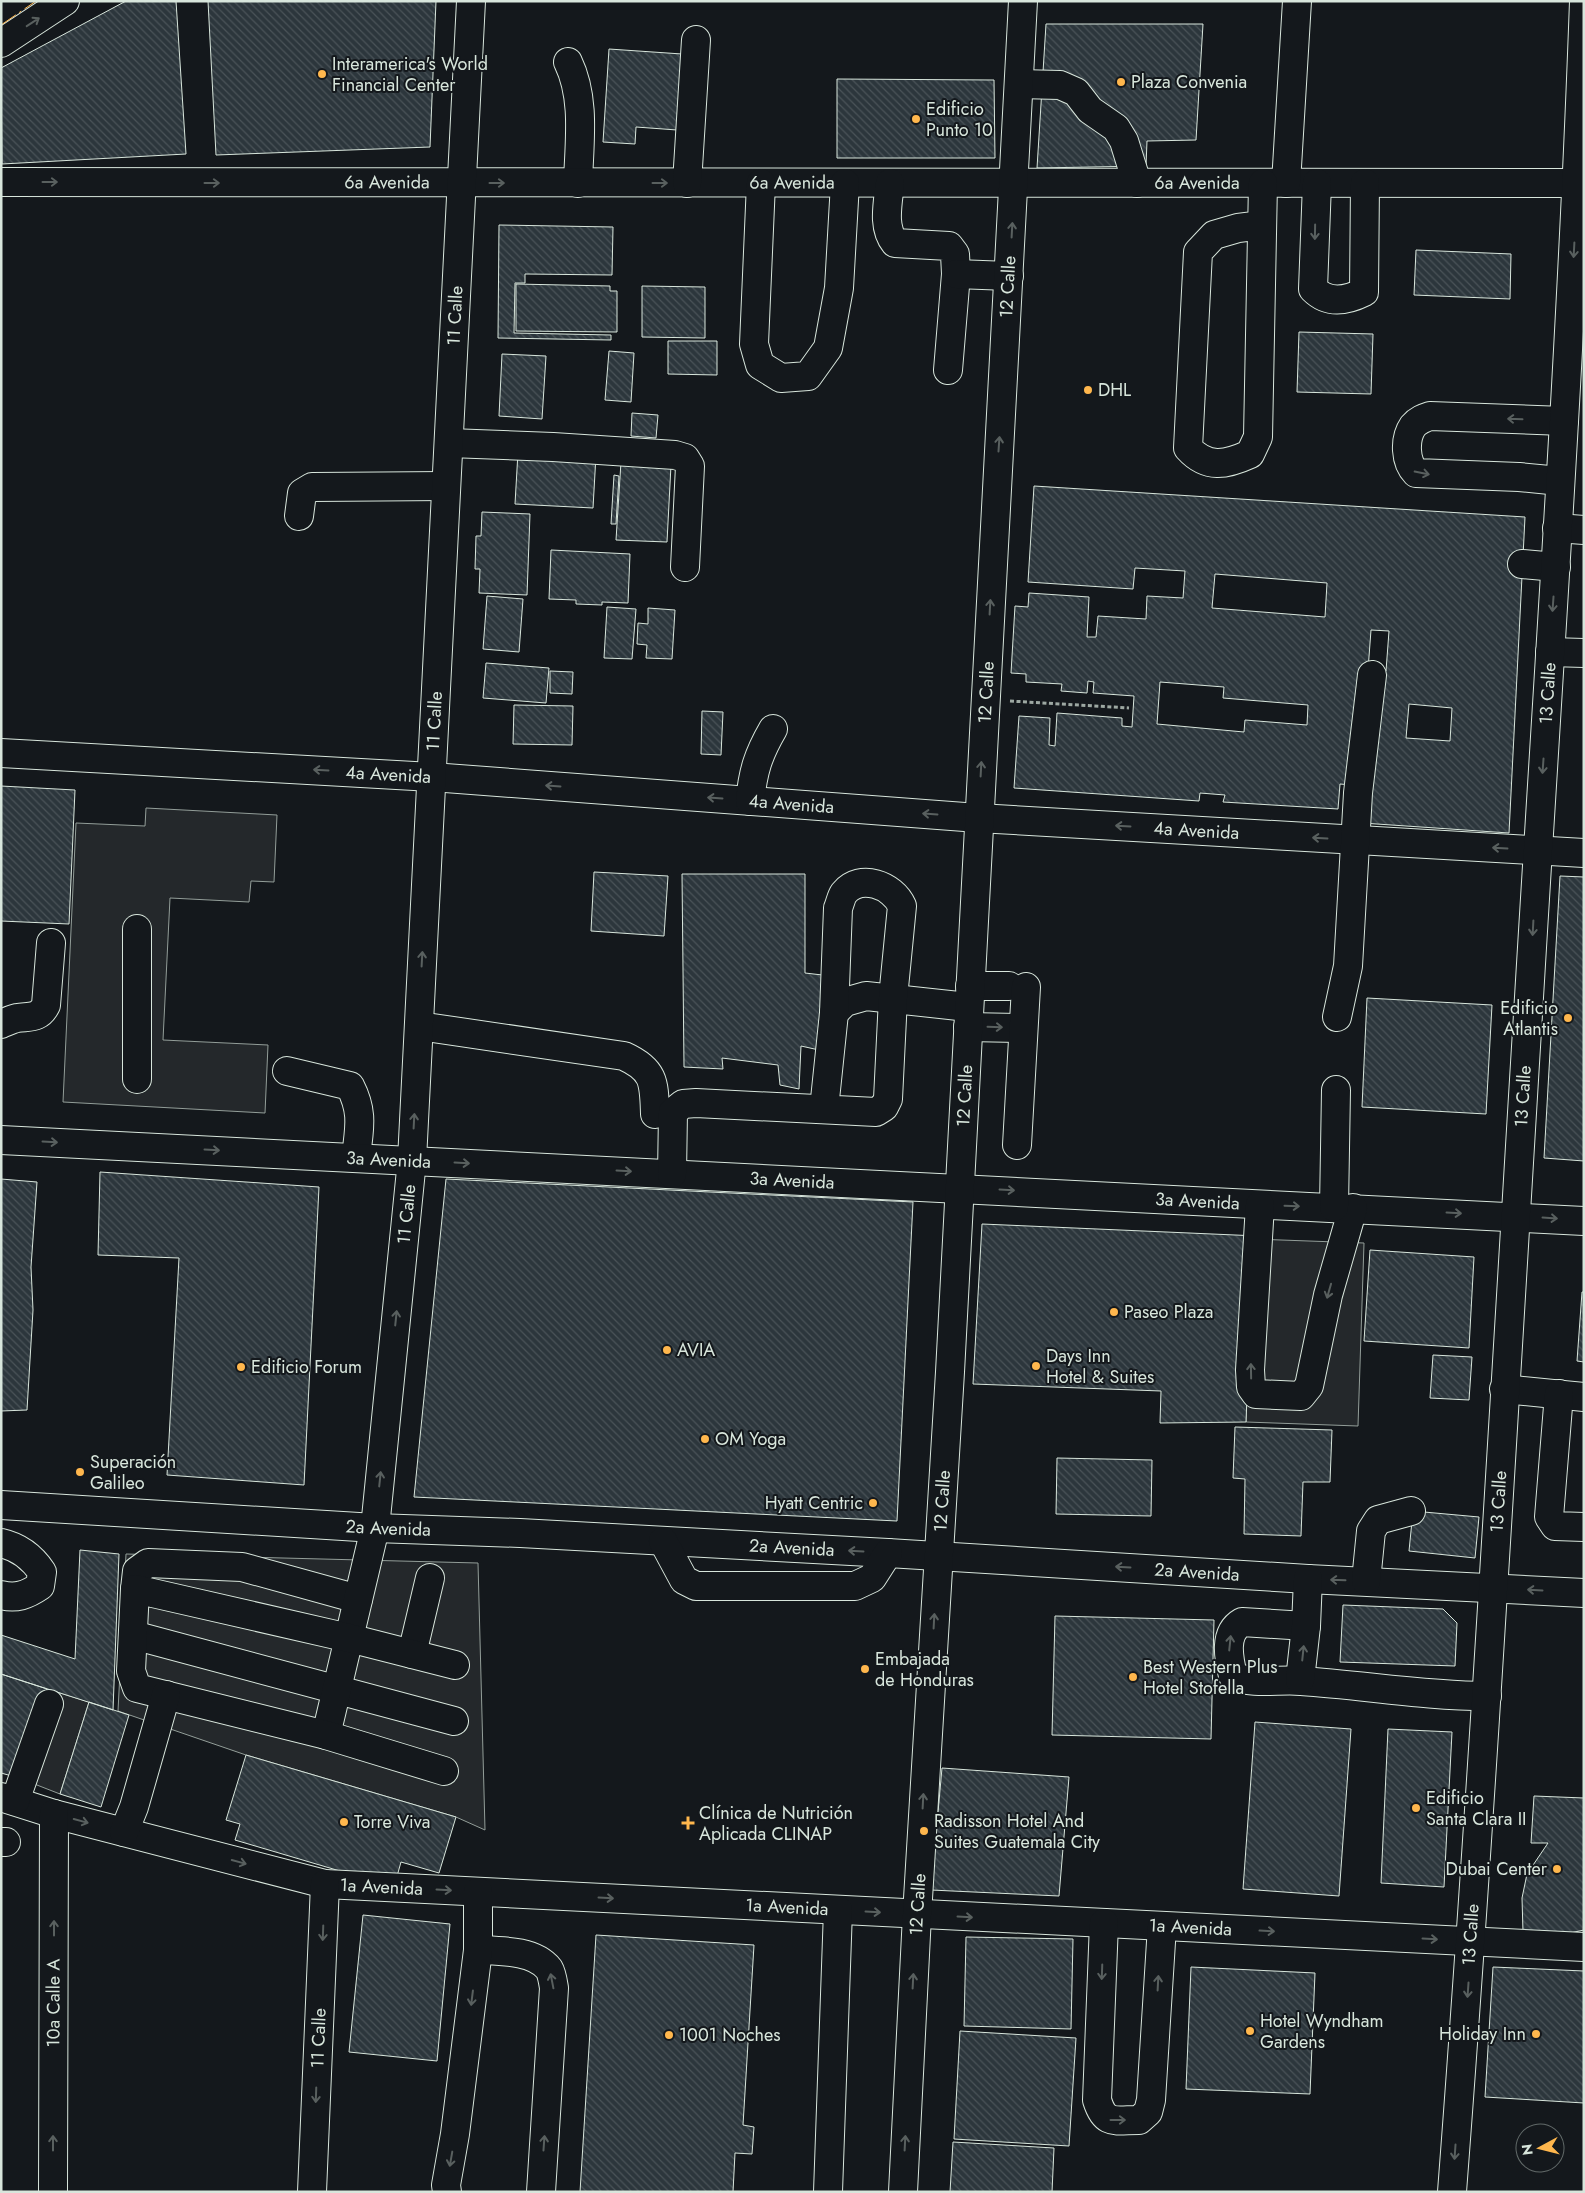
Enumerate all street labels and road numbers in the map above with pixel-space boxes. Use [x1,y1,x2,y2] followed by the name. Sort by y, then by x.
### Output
[344,169,430,195] street label: 6a Avenida
[749,169,835,196] street label: 6a Avenida
[1154,170,1240,196] street label: 6a Avenida
[993,255,1022,319] street label: 12 Calle
[440,285,469,346] street label: 11 Calle
[972,660,1001,724] street label: 12 Calle
[1533,661,1563,725] street label: 13 Calle
[420,690,449,752] street label: 11 Calle
[345,759,432,790] street label: 4a Avenida
[748,788,835,820] street label: 4a Avenida
[1153,815,1240,846] street label: 4a Avenida
[950,1064,979,1128] street label: 12 Calle
[1508,1065,1538,1128] street label: 13 Calle
[345,1145,432,1175] street label: 3a Avenida
[749,1165,835,1196] street label: 3a Avenida
[391,1183,422,1246] street label: 11 Calle
[1154,1186,1240,1216] street label: 3a Avenida
[927,1469,957,1533] street label: 12 Calle
[1484,1470,1513,1533] street label: 13 Calle
[345,1513,431,1543] street label: 2a Avenida
[748,1532,835,1563] street label: 2a Avenida
[1154,1557,1240,1588] street label: 2a Avenida
[339,1872,424,1902] street label: 1a Avenida
[903,1872,933,1936] street label: 12 Calle
[745,1892,829,1922] street label: 1a Avenida
[1456,1903,1486,1966] street label: 13 Calle
[1148,1912,1233,1942] street label: 1a Avenida
[40,1958,67,2047] street label: 10a Calle A
[304,2008,333,2069] street label: 11 Calle

